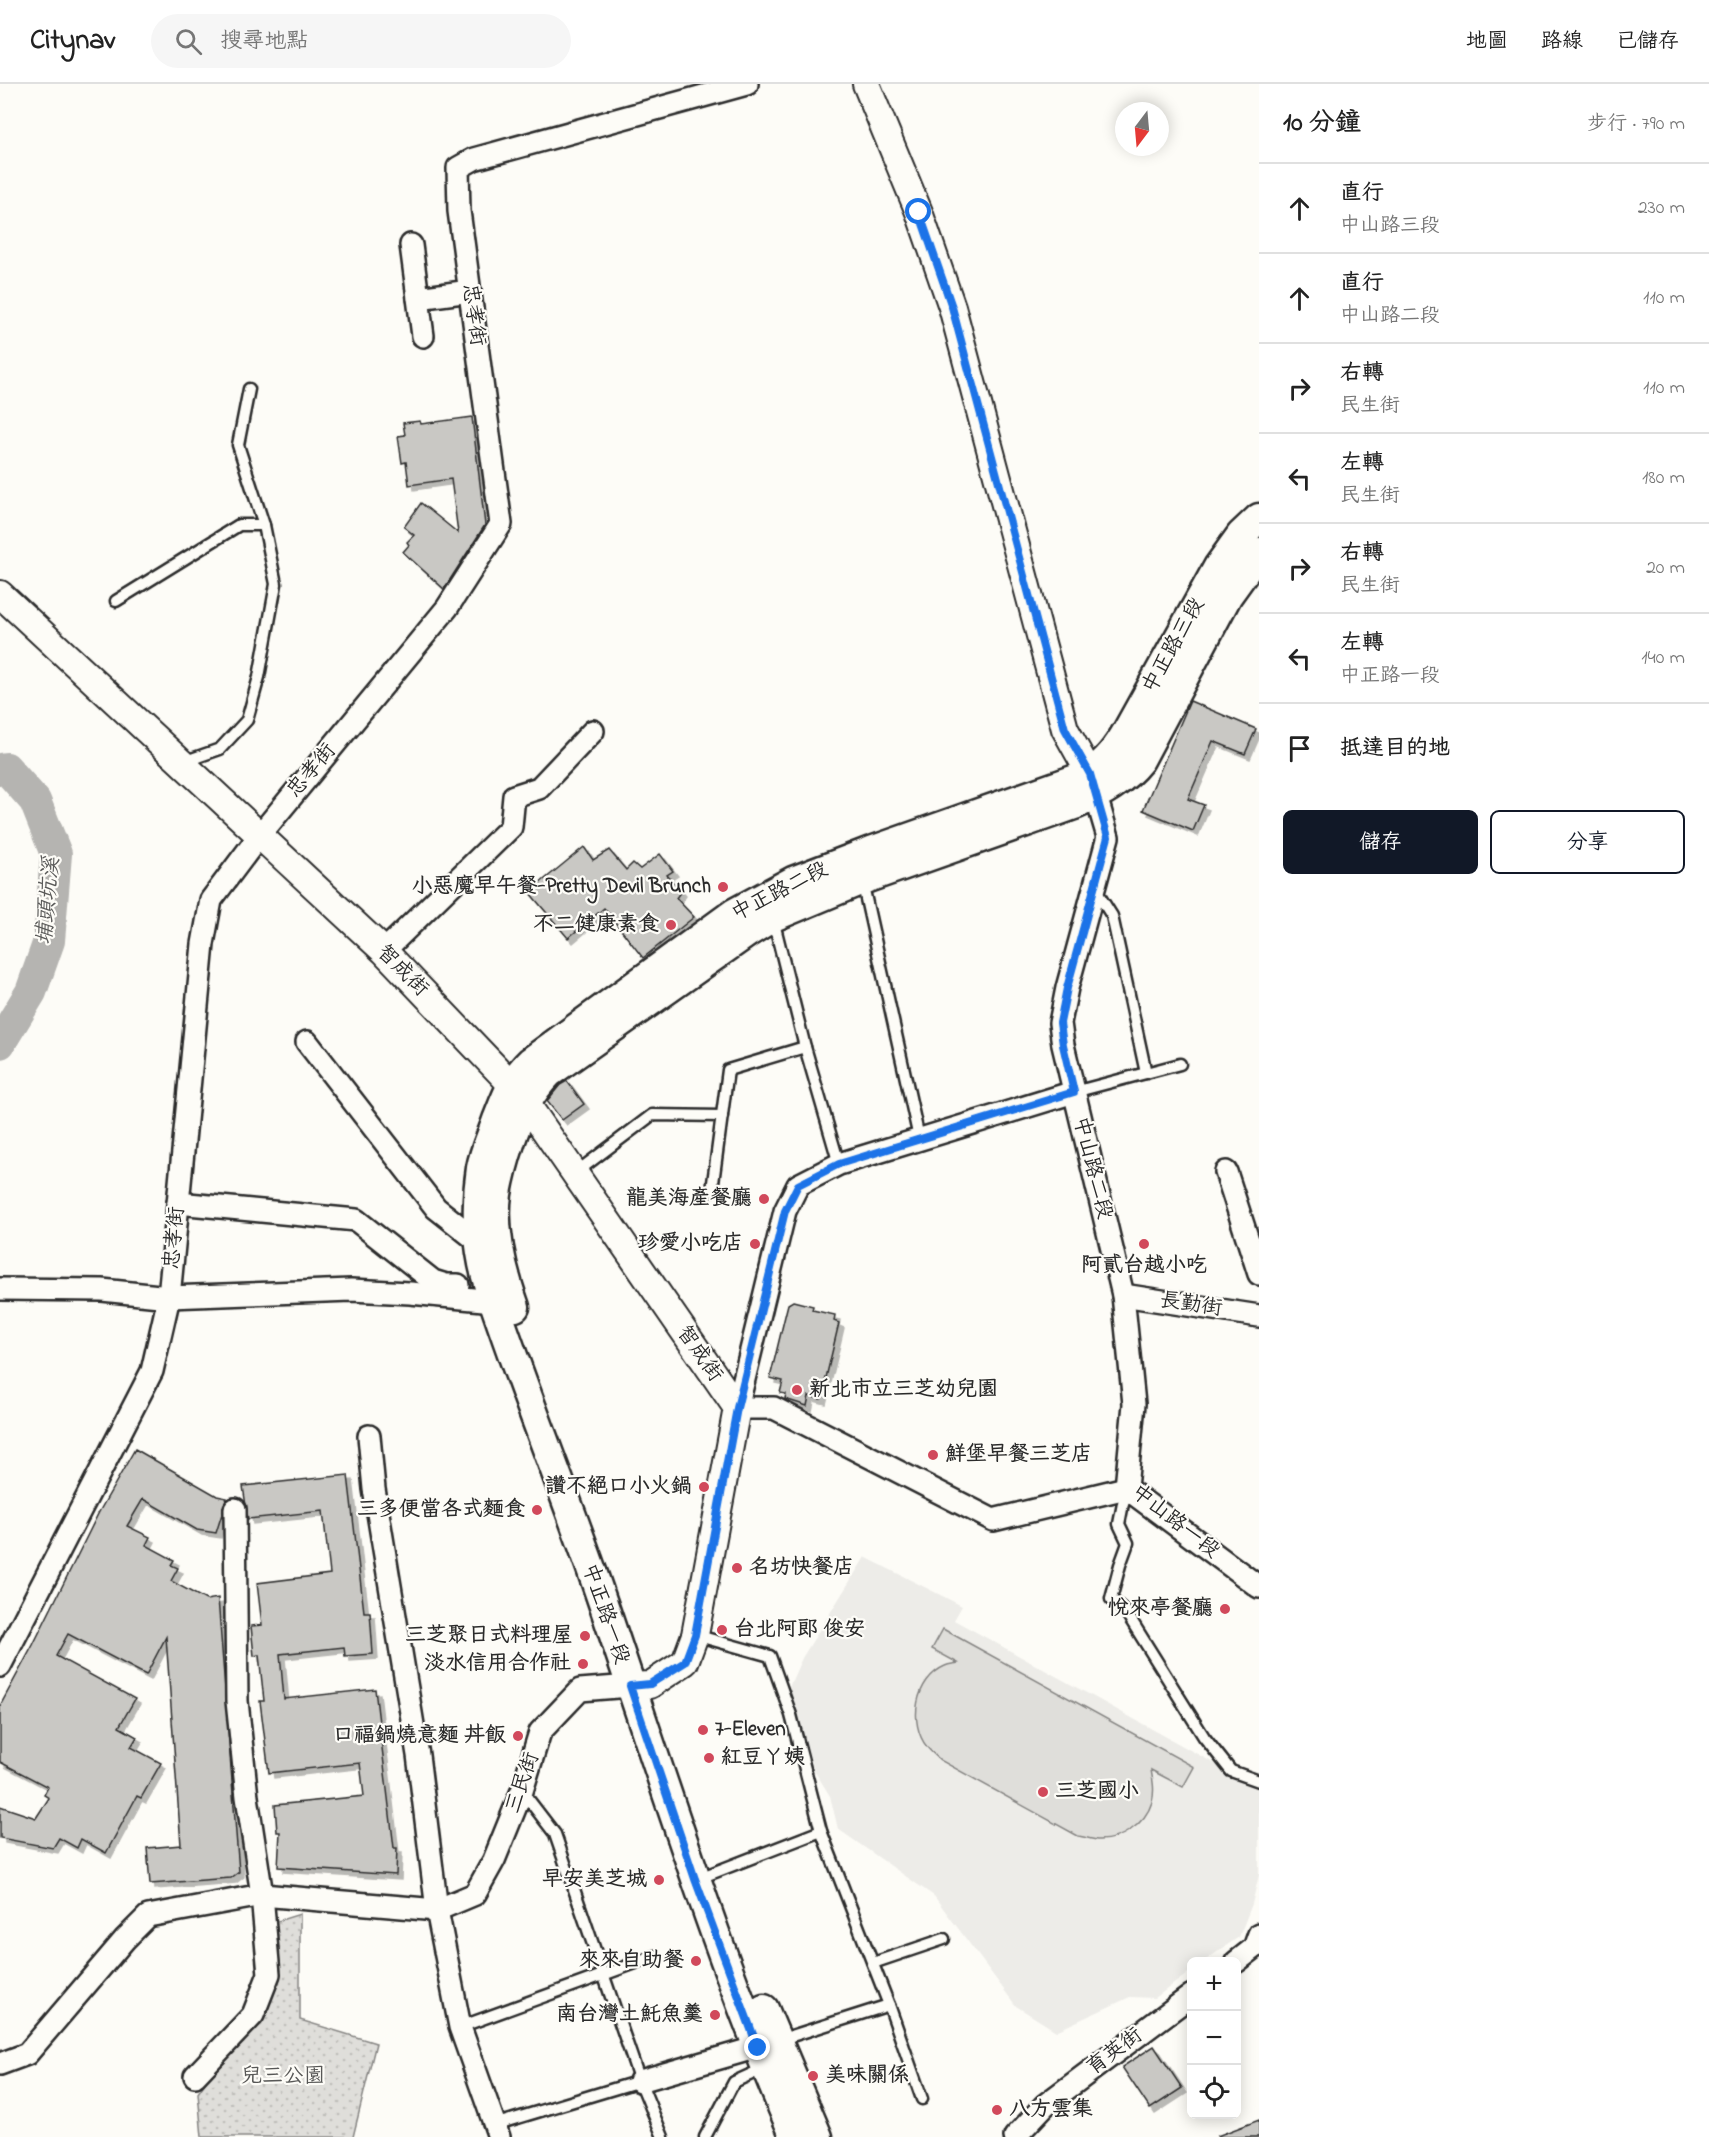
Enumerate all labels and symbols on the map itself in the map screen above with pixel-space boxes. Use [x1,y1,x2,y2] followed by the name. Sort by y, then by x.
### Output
[1115,102,1169,156] north arrow
[905,198,931,224] route start
[454,282,492,348] street label: 忠孝街
[1135,593,1213,699] street label: 中正路三段
[280,737,344,805] street label: 忠孝街
[29,855,69,946] water label: 埔頭坑溪
[726,855,834,929] street label: 中正路二段
[412,872,711,904] place label: 小惡魔早午餐-Pretty Devil Brunch
[716,880,730,894] marker: 小惡魔早午餐-Pretty Devil Brunch
[533,910,659,940] place label: 不二健康素食
[664,918,678,932] marker: 不二健康素食
[369,938,435,1004] street label: 智成街
[1065,1113,1119,1223] street label: 中山路二段
[626,1184,752,1214] place label: 龍美海產餐廳
[757,1192,771,1206] marker: 龍美海產餐廳
[157,1205,193,1271] street label: 忠孝街
[638,1229,743,1259] place label: 珍愛小吃店
[748,1237,762,1251] marker: 珍愛小吃店
[1137,1237,1151,1251] marker: 阿貳台越小吃
[1081,1251,1207,1281] place label: 阿貳台越小吃
[1158,1286,1224,1324] street label: 長勤街
[669,1320,729,1388] street label: 智成街
[809,1375,998,1405] place label: 新北市立三芝幼兒園
[790,1383,804,1397] marker: 新北市立三芝幼兒園
[945,1440,1092,1470] place label: 鮮堡早餐三芝店
[926,1448,940,1462] marker: 鮮堡早餐三芝店
[545,1472,692,1502] place label: 讚不絕口小火鍋
[1124,1478,1226,1566] street label: 中山路一段
[697,1480,711,1494] marker: 讚不絕口小火鍋
[357,1495,525,1525] place label: 三多便當各式麵食
[530,1503,544,1517] marker: 三多便當各式麵食
[749,1553,854,1583] place label: 名坊快餐店
[574,1559,636,1669] street label: 中正路一段
[730,1561,744,1575] marker: 名坊快餐店
[1108,1594,1213,1624] place label: 悅來亭餐廳
[1218,1602,1232,1616] marker: 悅來亭餐廳
[734,1615,865,1645] place label: 台北阿郎 俊安
[405,1621,573,1651] place label: 三芝聚日式料理屋
[715,1623,729,1637] marker: 台北阿郎 俊安
[578,1629,592,1643] marker: 三芝聚日式料理屋
[424,1649,571,1679] place label: 淡水信用合作社
[576,1657,590,1671] marker: 淡水信用合作社
[715,1715,786,1745] place label: 7-Eleven
[333,1721,506,1751] place label: 口福鍋燒意麵 丼飯
[696,1723,710,1737] marker: 7-Eleven
[511,1729,525,1743] marker: 口福鍋燒意麵 丼飯
[721,1743,805,1773] place label: 紅豆ㄚ姨
[499,1748,547,1818] street label: 三民街
[702,1751,716,1765] marker: 紅豆ㄚ姨
[1055,1777,1139,1807] place label: 三芝國小
[1036,1785,1050,1799] marker: 三芝國小
[542,1865,647,1895] place label: 早安美芝城
[652,1873,666,1887] marker: 早安美芝城
[579,1946,684,1976] place label: 來來自助餐
[689,1954,703,1968] marker: 來來自助餐
[556,2000,703,2030] place label: 南台灣土魠魚羹
[708,2008,722,2022] marker: 南台灣土魠魚羹
[1081,2021,1149,2083] street label: 育英街
[744,2034,770,2060] route end
[825,2061,909,2091] place label: 美味關係
[241,2062,325,2092] park label: 兒三公園
[806,2069,820,2083] marker: 美味關係
[1009,2095,1093,2125] place label: 八方雲集
[990,2103,1004,2117] marker: 八方雲集

